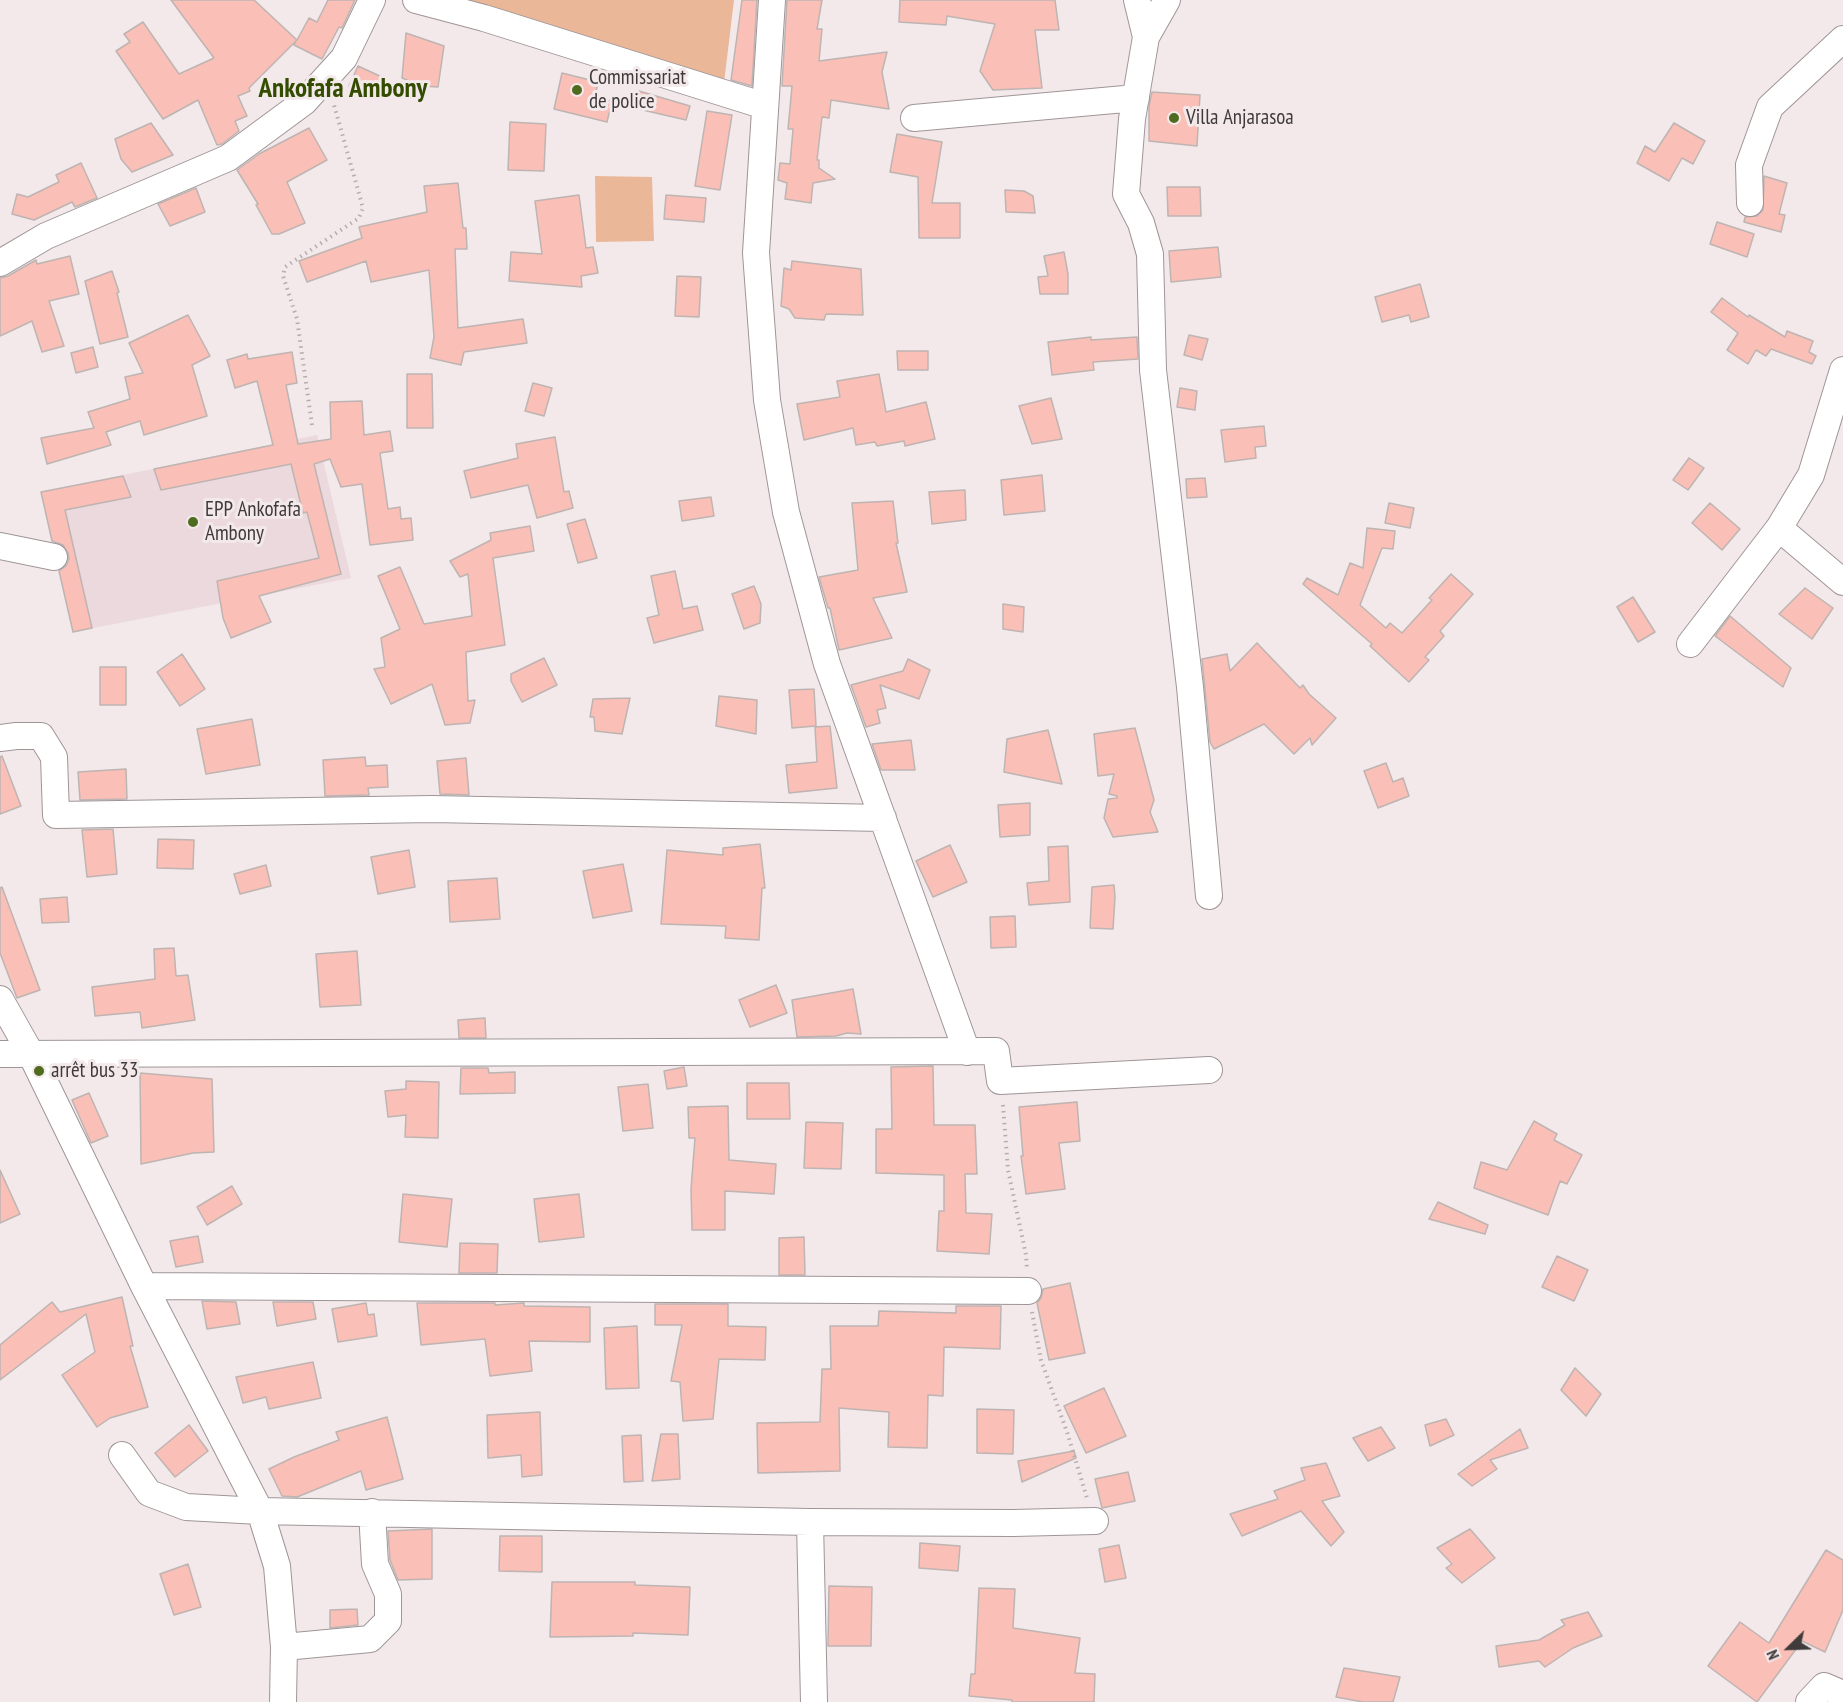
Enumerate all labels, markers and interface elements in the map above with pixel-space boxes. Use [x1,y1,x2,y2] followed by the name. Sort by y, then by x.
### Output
[589,65,686,115] place label: Commissariat de police
[259,73,427,105] district label: Ankofafa Ambony
[570,83,584,97] marker: Commissariat de police
[1186,105,1294,131] place label: Villa Anjarasoa
[1167,111,1181,125] marker: Villa Anjarasoa
[205,497,301,547] place label: EPP Ankofafa Ambony
[186,515,200,529] marker: EPP Ankofafa Ambony
[51,1058,138,1084] place label: arrêt bus 33
[32,1064,46,1078] marker: arrêt bus 33
[1759,1618,1819,1678] north arrow
[1762,1647,1783,1663] text: N

